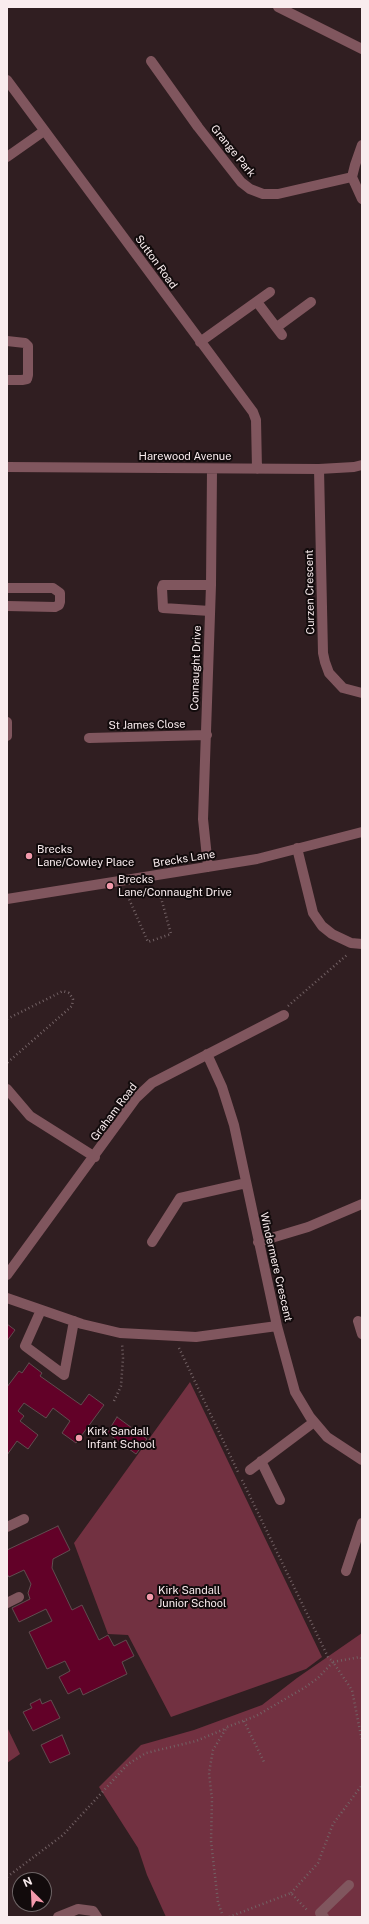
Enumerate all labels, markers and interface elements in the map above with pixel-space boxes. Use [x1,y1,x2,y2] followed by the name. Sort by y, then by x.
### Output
[208,122,258,180] street label: Grange Park
[132,233,180,291] street label: Sutton Road
[139,450,231,464] street label: Harewood Avenue
[303,549,317,635] street label: Curzen Crescent
[188,625,204,711] street label: Connaught Drive
[108,718,186,732] street label: St James Close
[37,843,134,869] place label: Brecks Lane/Cowley Place
[152,848,216,870] street label: Brecks Lane
[24,851,34,861] marker: Brecks Lane/Cowley Place
[118,873,232,899] place label: Brecks Lane/Connaught Drive
[105,881,115,891] marker: Brecks Lane/Connaught Drive
[88,1081,140,1143] street label: Graham Road
[257,1211,295,1323] street label: Windermere Crescent
[87,1425,155,1451] place label: Kirk Sandall Infant School
[74,1433,84,1443] marker: Kirk Sandall Infant School
[158,1584,226,1610] place label: Kirk Sandall Junior School
[145,1592,155,1602] marker: Kirk Sandall Junior School
[12,1872,52,1912] north arrow
[21,1875,34,1889] text: N

